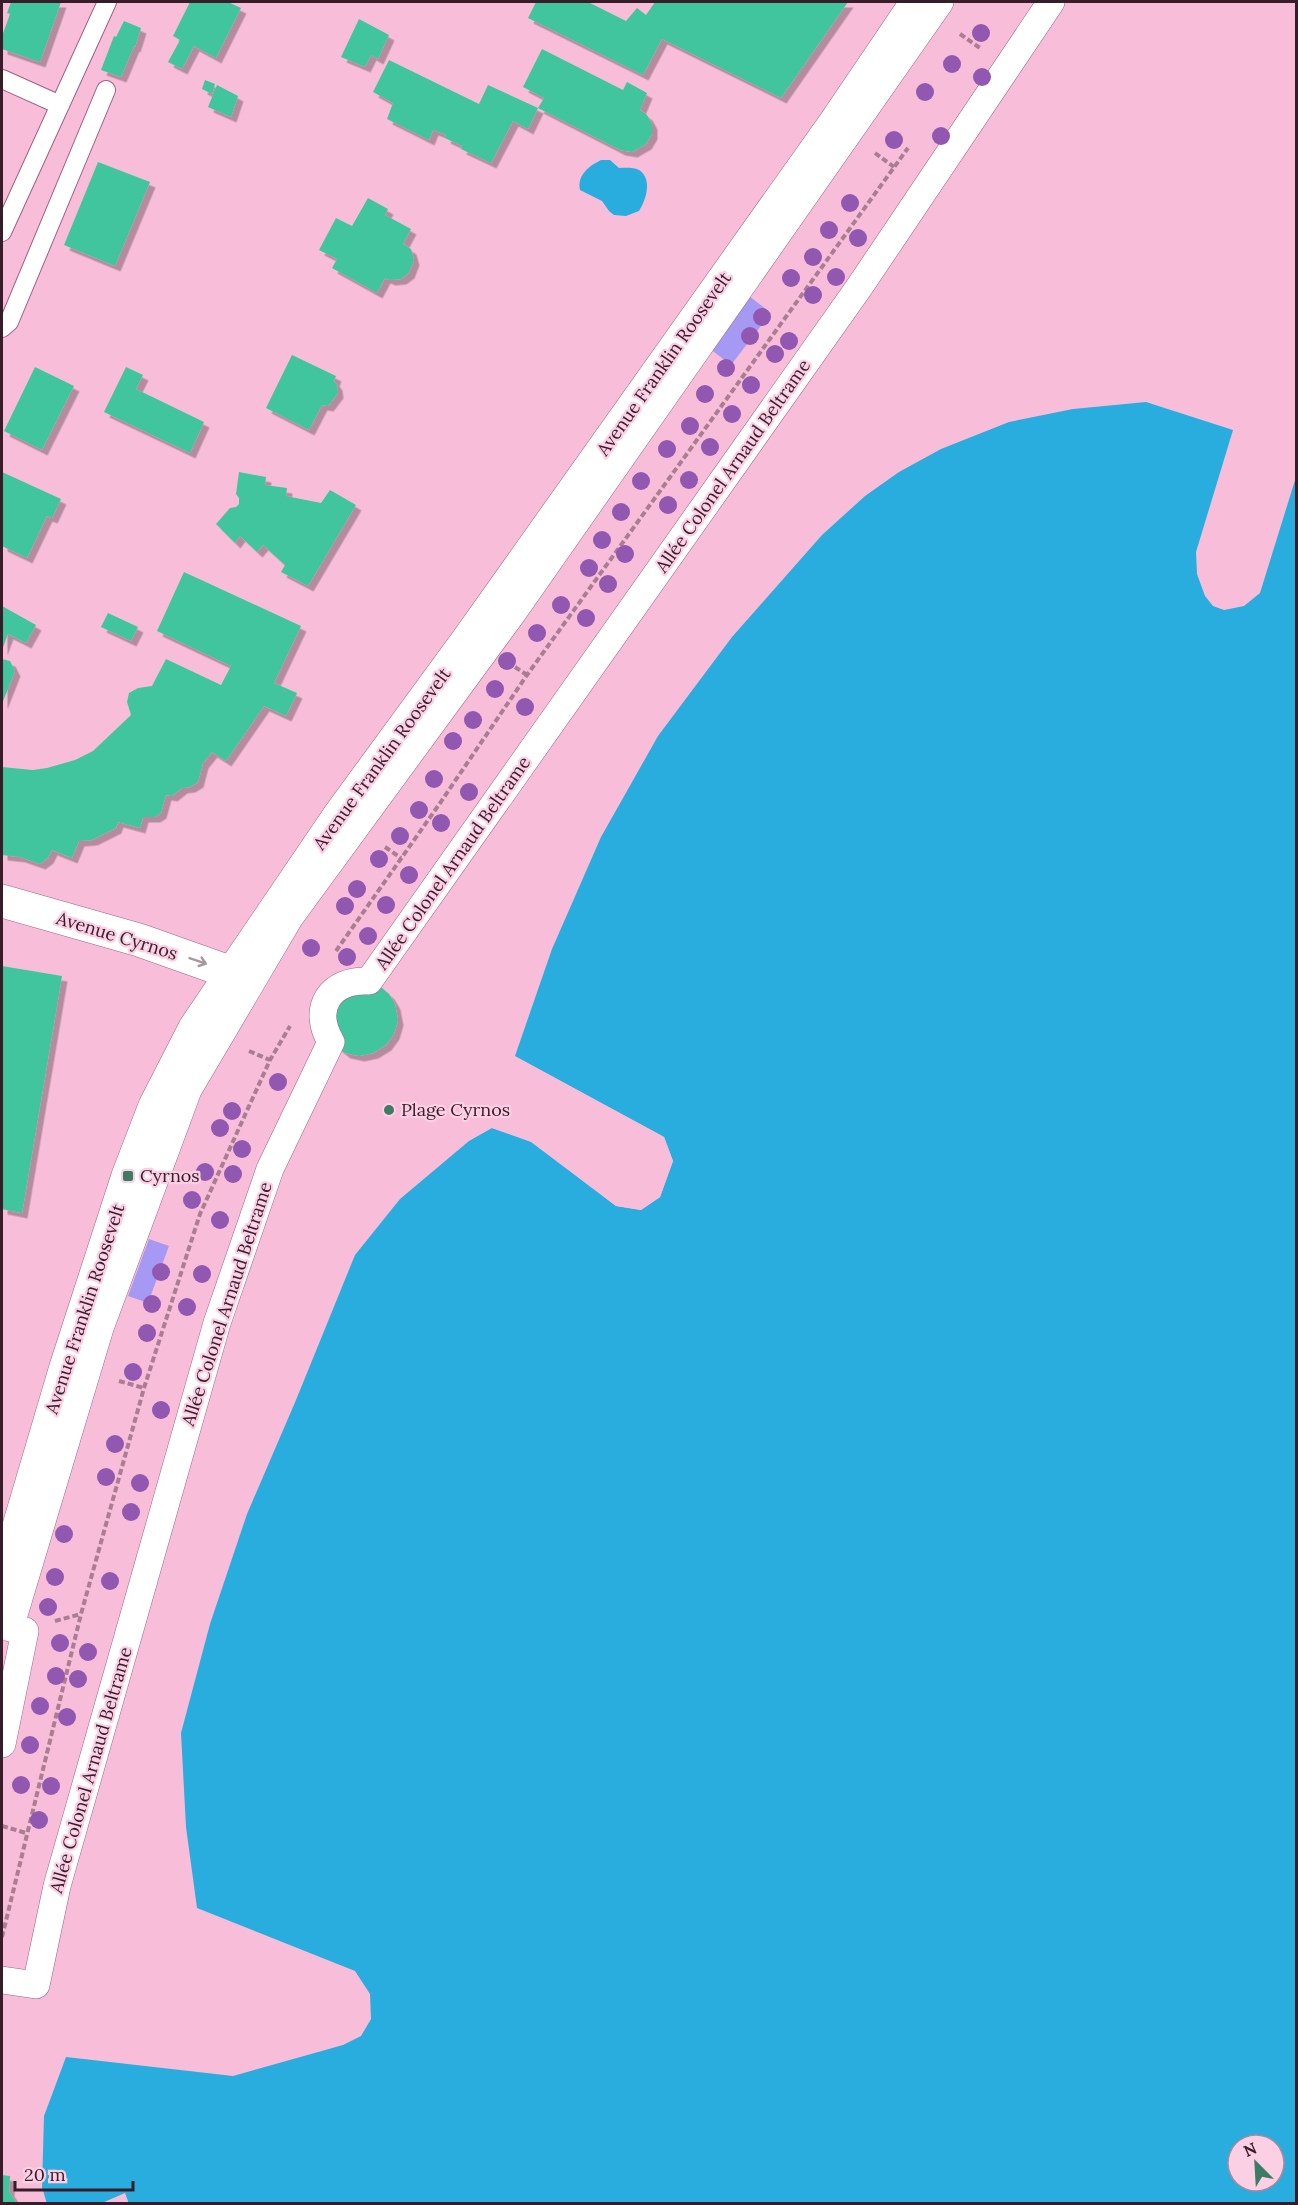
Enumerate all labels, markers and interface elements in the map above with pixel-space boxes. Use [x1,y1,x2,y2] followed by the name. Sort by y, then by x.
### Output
[591,267,736,461] street label: Avenue Franklin Roosevelt
[649,354,815,578] street label: Allée Colonel Arnaud Beltrame
[307,663,455,855] street label: Avenue Franklin Roosevelt
[369,751,535,975] street label: Allée Colonel Arnaud Beltrame
[53,906,181,965] street label: Avenue Cyrnos
[188,956,207,967] one-way arrow
[401,1098,510,1121] place label: Plage Cyrnos
[382,1103,396,1117] marker: Plage Cyrnos
[140,1164,200,1187] place label: Cyrnos
[121,1169,135,1183] marker: Cyrnos
[176,1179,277,1430] street label: Allée Colonel Arnaud Beltrame
[39,1201,129,1418] street label: Avenue Franklin Roosevelt
[44,1644,137,1897] street label: Allée Colonel Arnaud Beltrame
[1226,2133,1286,2193] north arrow
[1240,2138,1260,2161] text: N
[15,2154,134,2192] scale bar
[24,2163,66,2186] text: 20 m

